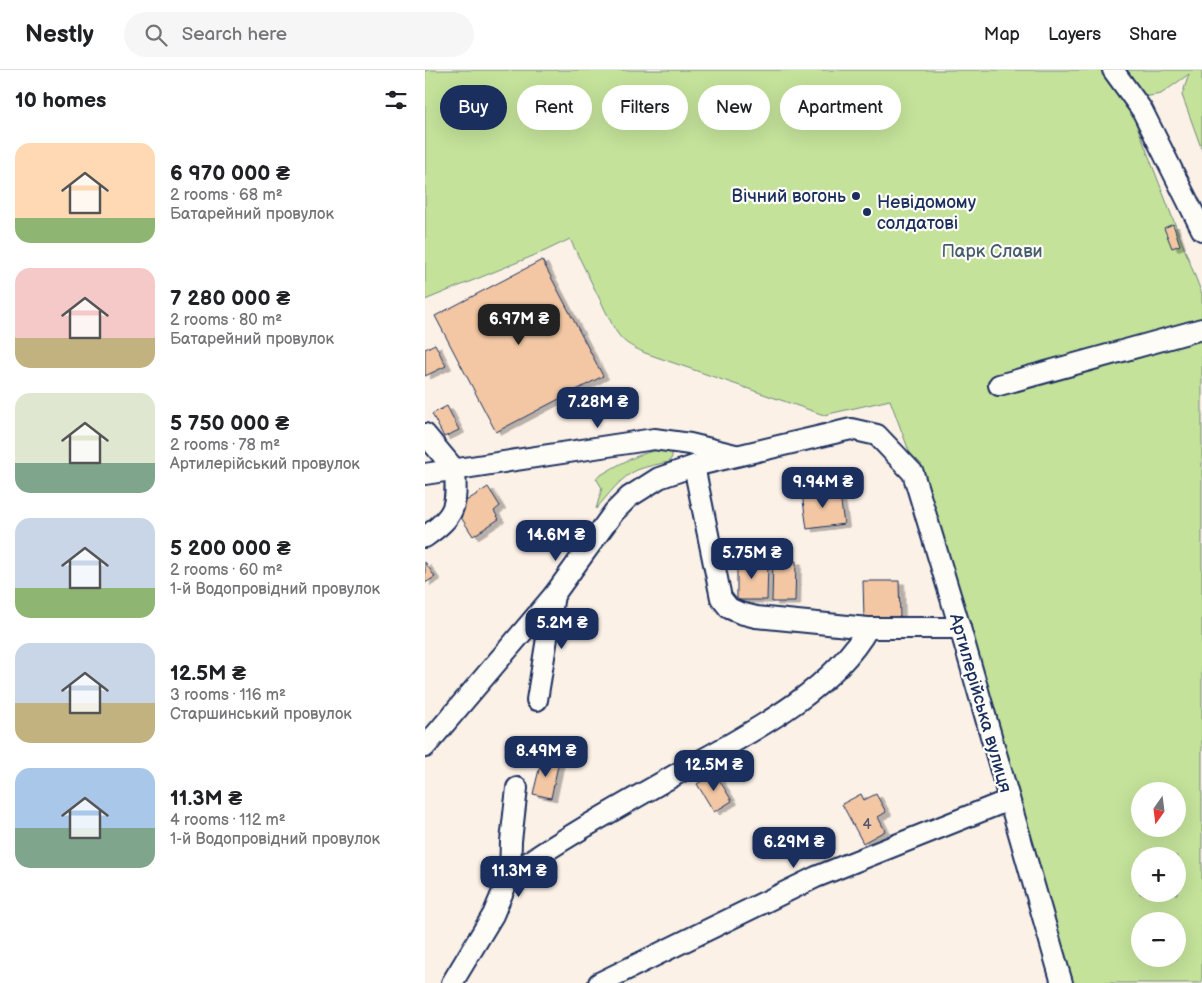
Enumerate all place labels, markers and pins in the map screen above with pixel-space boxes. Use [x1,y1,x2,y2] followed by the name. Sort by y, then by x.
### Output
[732,186,846,207] place label: Вічний вогонь
[850,190,862,202] marker: Вічний вогонь
[877,192,977,234] place label: Невідомому солдатові
[861,206,873,218] marker: Невідомому солдатові
[473,304,565,346] pin: 6.97M ₴
[552,386,644,429] pin: 7.28M ₴
[777,466,869,509] pin: 9.94M ₴
[510,520,602,562] pin: 14.6M ₴
[706,538,798,580] pin: 5.75M ₴
[521,608,603,650] pin: 5.2M ₴
[500,736,592,778] pin: 8.49M ₴
[668,750,760,792] pin: 12.5M ₴
[748,826,840,869] pin: 6.29M ₴
[473,856,565,898] pin: 11.3M ₴

